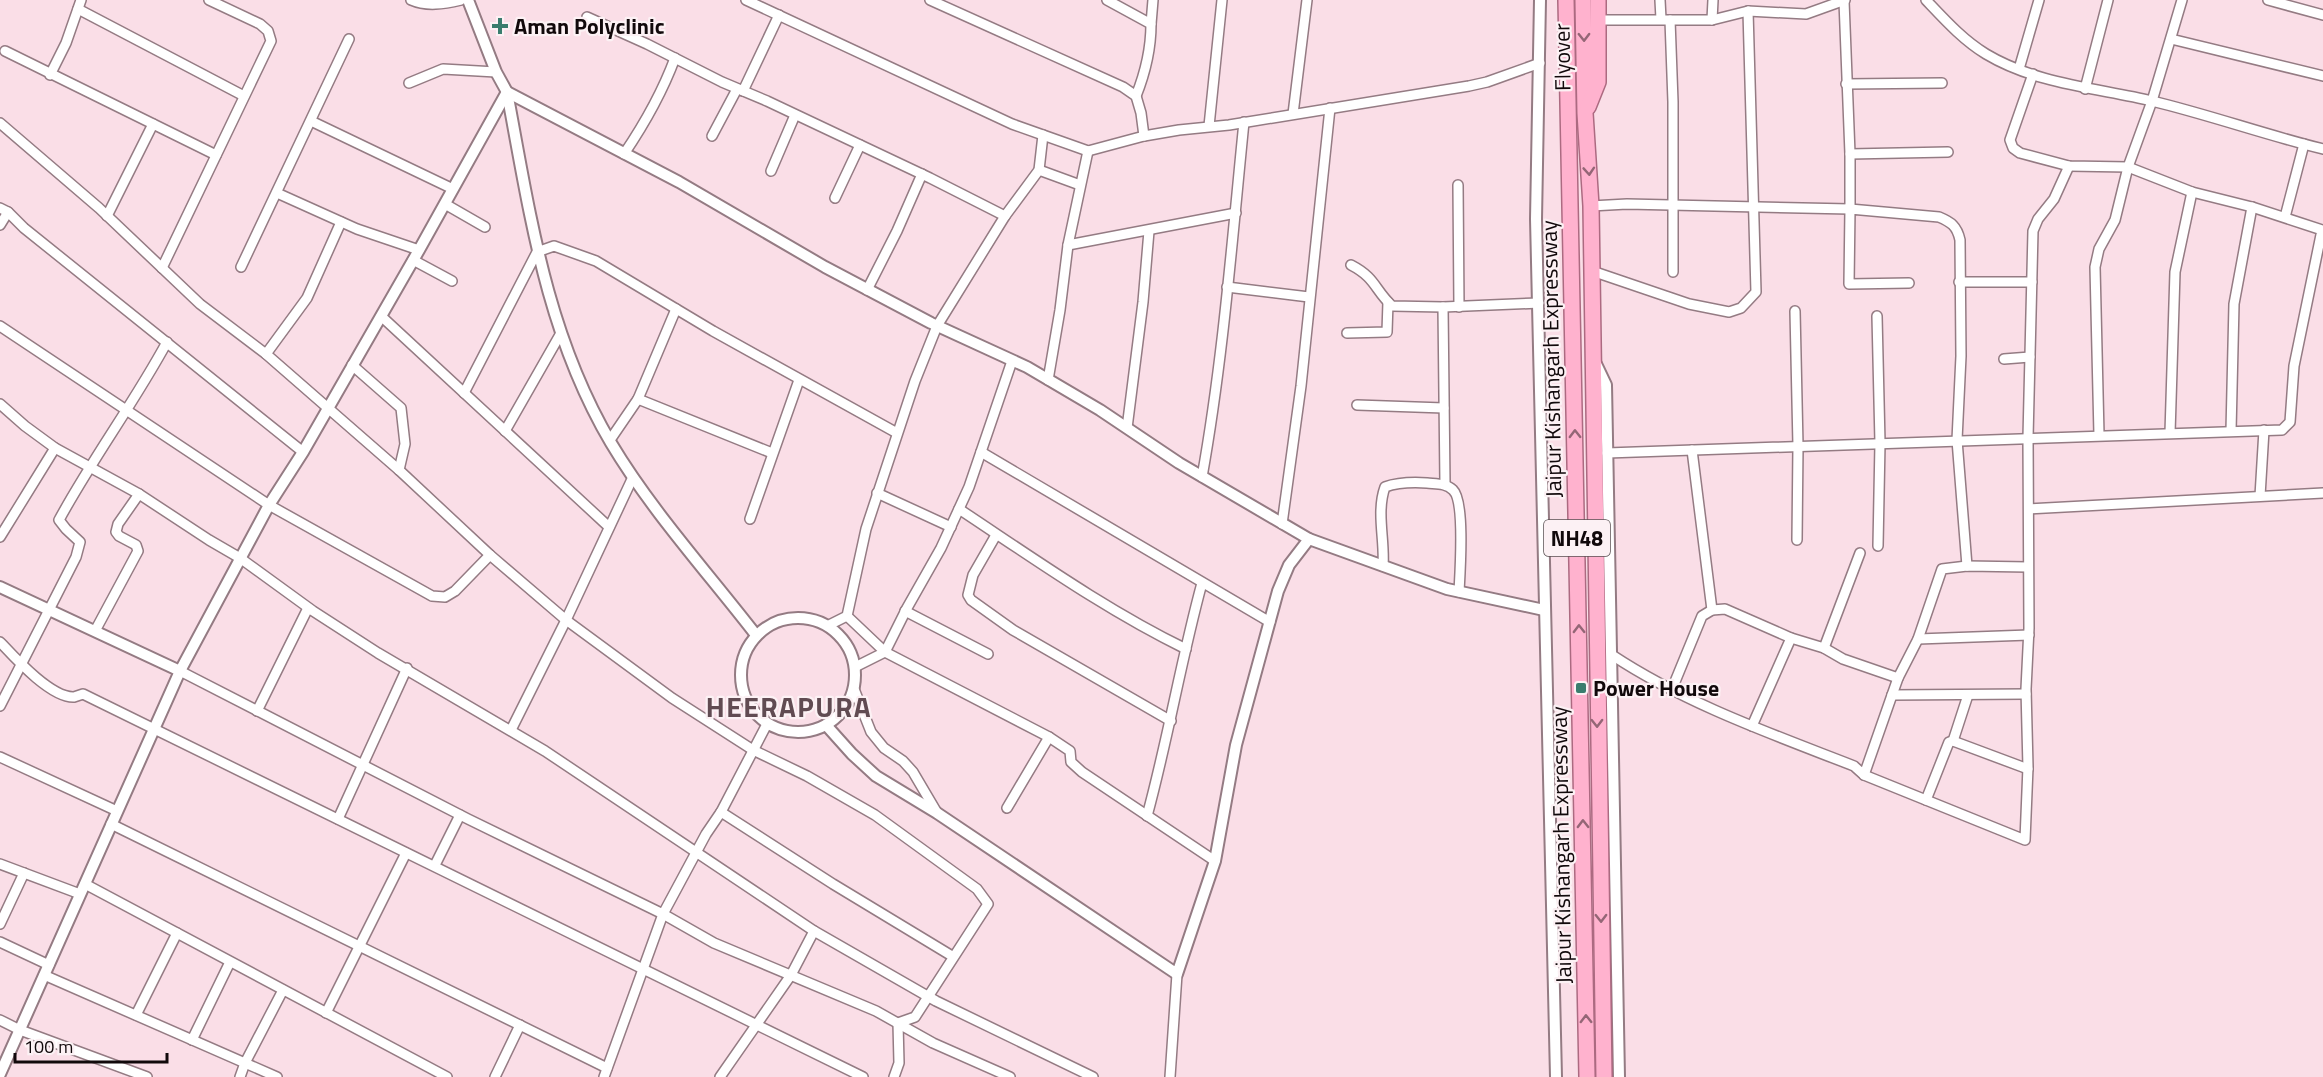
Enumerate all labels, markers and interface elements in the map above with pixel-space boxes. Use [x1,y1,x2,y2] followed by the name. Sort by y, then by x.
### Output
[514,9,664,43] place label: Aman Polyclinic
[491,17,509,35] marker: Aman Polyclinic
[1544,23,1580,91] street label: Flyover
[1578,33,1590,42] one-way arrow
[1582,166,1595,175] one-way arrow
[1532,220,1570,498] street label: Jaipur Kishangarh Expressway
[1569,429,1581,438] one-way arrow
[1544,520,1610,556] road number: NH48
[1573,624,1586,633] one-way arrow
[1593,671,1719,705] place label: Power House
[1574,681,1588,695] marker: Power House
[706,685,872,728] district label: HEERAPURA
[1542,706,1580,984] street label: Jaipur Kishangarh Expressway
[1591,718,1603,727] one-way arrow
[1577,819,1589,828] one-way arrow
[1595,913,1607,922] one-way arrow
[1580,1014,1593,1023] one-way arrow
[15,1026,166,1064] scale bar
[24,1033,73,1060] text: 100 m

